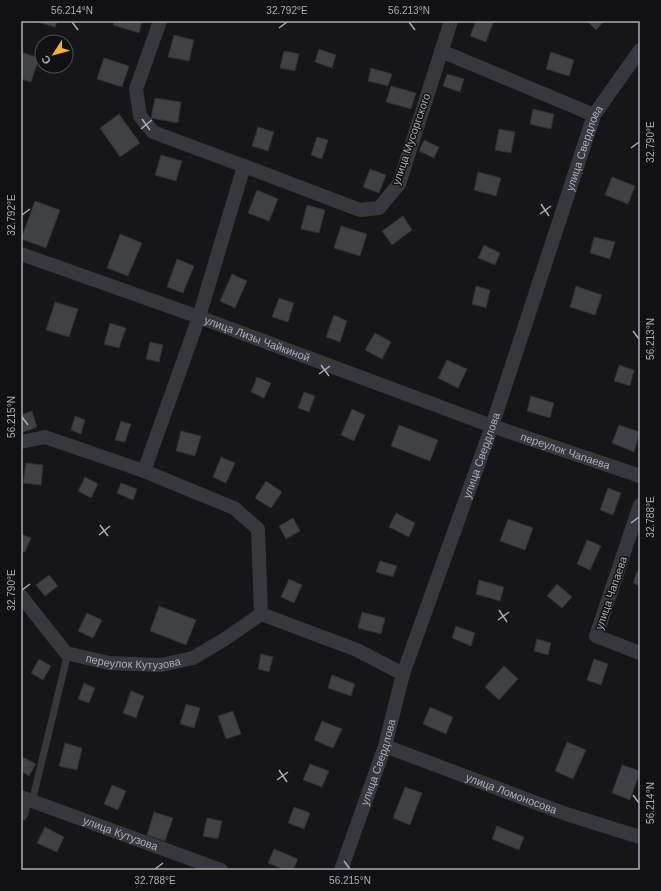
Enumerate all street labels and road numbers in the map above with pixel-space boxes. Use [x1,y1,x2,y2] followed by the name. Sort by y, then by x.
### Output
[390,92,432,186] street label: улица Мусоргского
[564,102,605,192] street label: улица Свердлова
[203,314,312,364] street label: улица Лизы Чайкиной
[461,410,502,500] street label: улица Свердлова
[519,430,613,472] street label: переулок Чапаева
[593,554,629,631] street label: улица Чапаева
[85,652,183,671] street label: переулок Кутузова
[358,717,398,807] street label: улица Свердлова
[464,771,559,816] street label: улица Ломоносова
[81,814,160,853] street label: улица Кутузова

